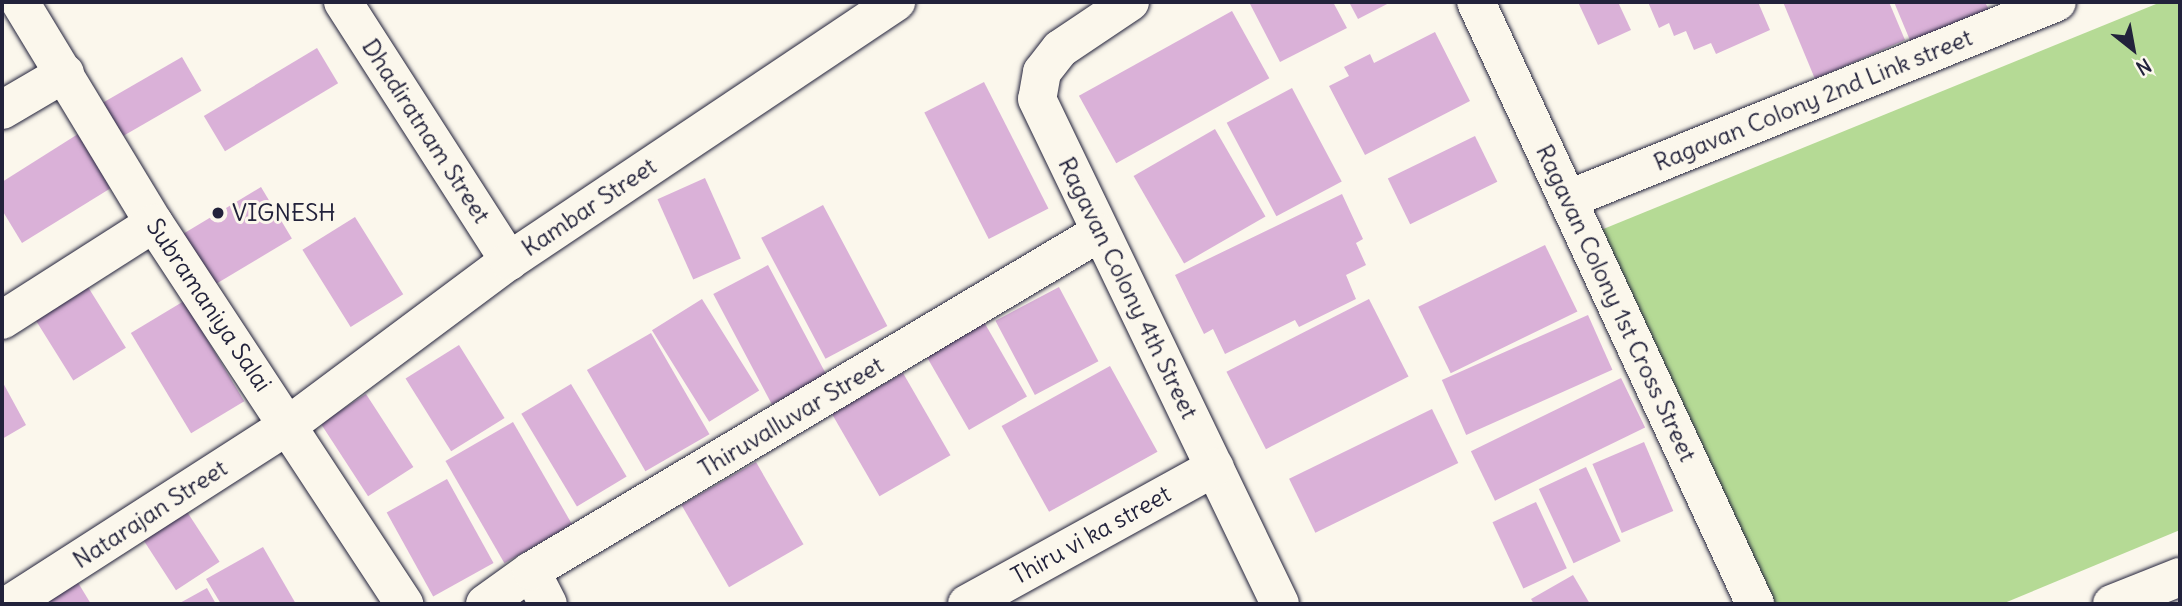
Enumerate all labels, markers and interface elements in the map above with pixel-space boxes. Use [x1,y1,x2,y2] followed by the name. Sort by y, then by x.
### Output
[2098,14,2168,84] north arrow
[1650,23,1976,177] street label: Ragavan Colony 2nd Link street
[356,34,496,228] street label: Dhadiratnam Street
[2132,53,2156,81] text: N
[1530,140,1702,466] street label: Ragavan Colony 1st Cross Street
[516,151,662,263] street label: Kambar Street
[1052,153,1204,423] street label: Ragavan Colony 4th Street
[232,199,335,227] place label: VIGNESH
[210,205,226,221] marker: VIGNESH
[140,213,278,397] street label: Subramaniya Salai
[693,350,889,484] street label: Thiruvalluvar Street
[68,453,232,575] street label: Natarajan Street
[1006,479,1176,591] street label: Thiru vi ka street

